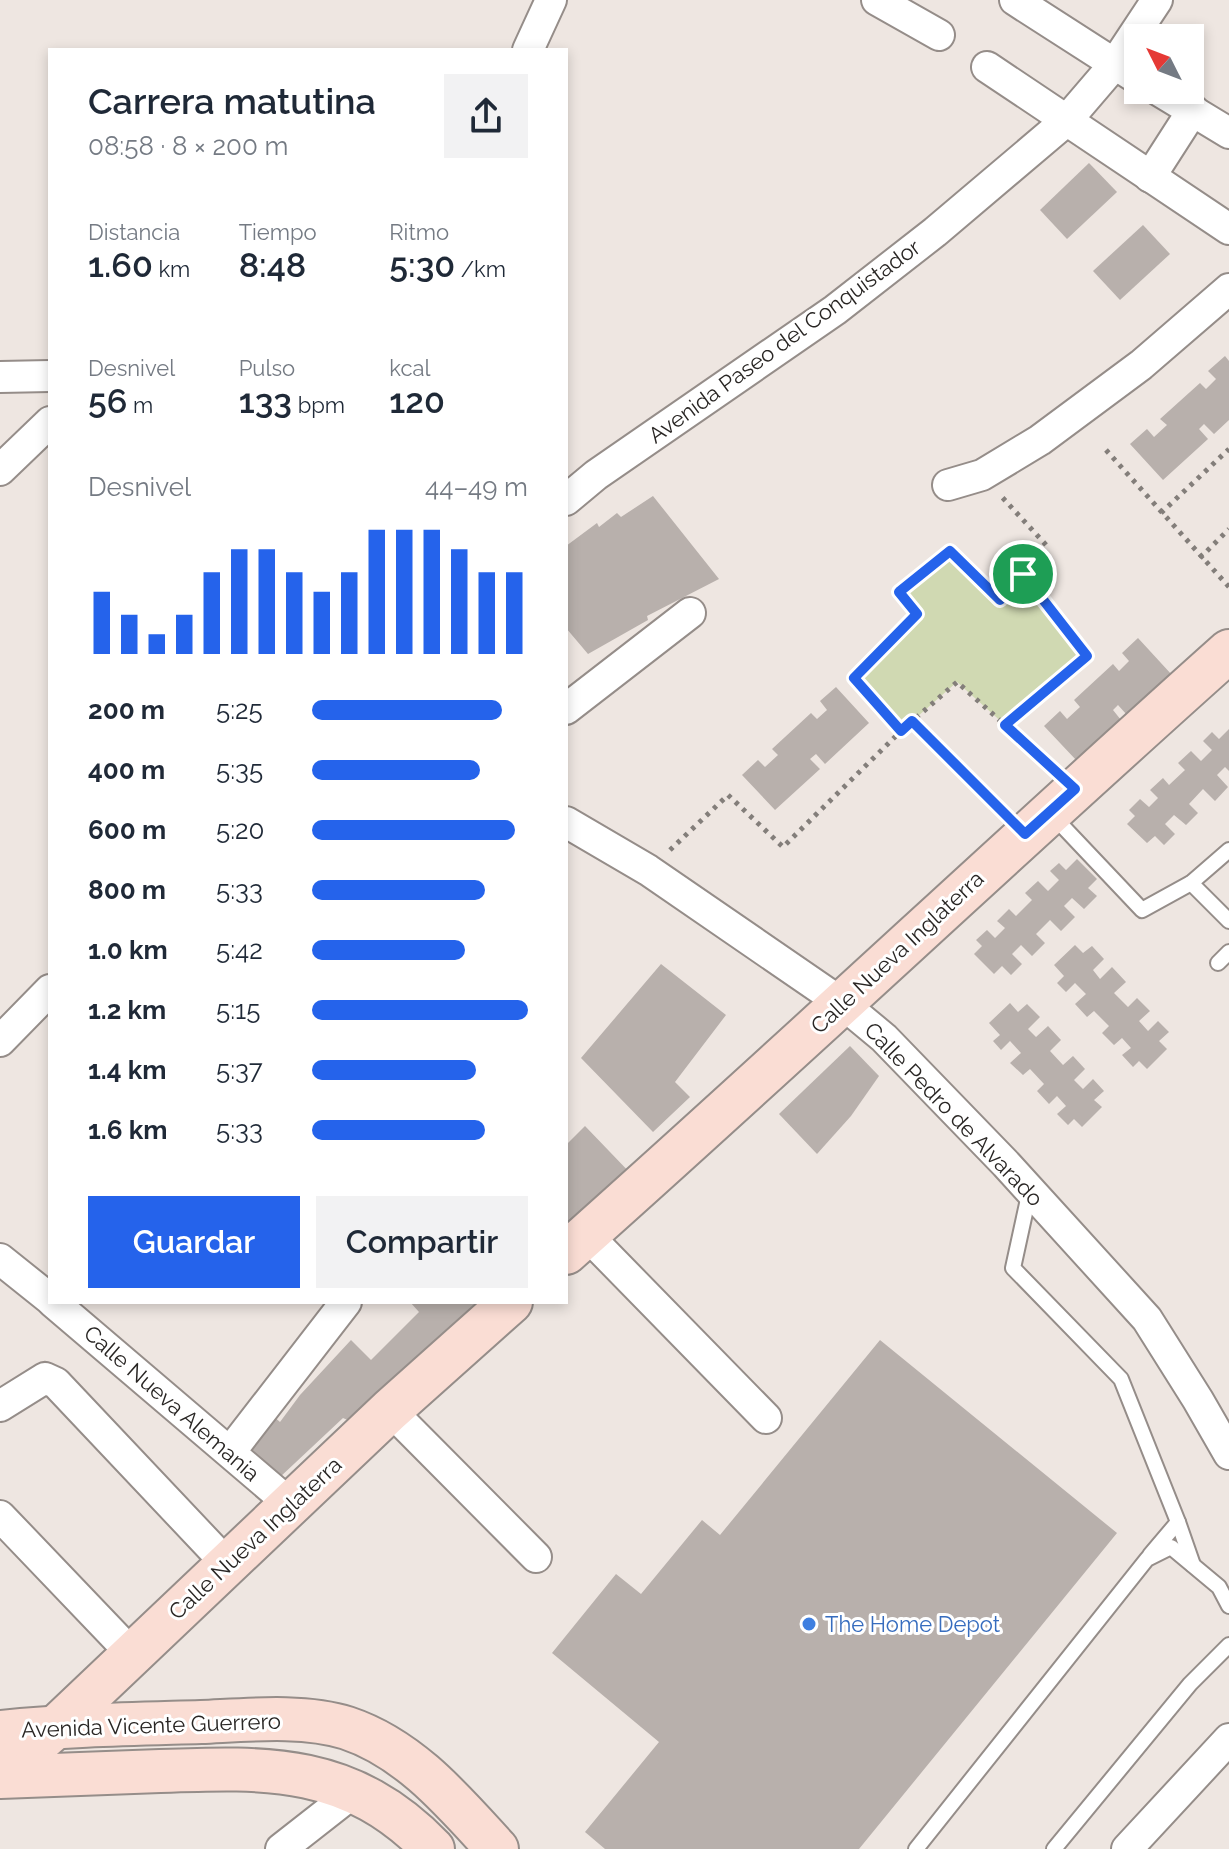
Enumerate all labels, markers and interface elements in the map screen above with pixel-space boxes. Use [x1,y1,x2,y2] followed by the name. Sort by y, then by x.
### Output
[1124,24,1204,104] north arrow
[1124,24,1204,104] map controls
[444,74,528,158] button: share
[88,80,376,122] text: Carrera matutina
[88,131,288,161] text: 08:58 · 8 × 200 m
[88,219,180,245] text: Distancia
[239,219,317,245] text: Tiempo
[389,219,449,245] text: Ritmo
[643,233,925,448] street label: Avenida Paseo del Conquistador
[88,245,153,285] text: 1.60
[239,245,306,285] text: 8:48
[389,245,455,285] text: 5:30
[153,256,190,282] text: km
[455,256,506,282] text: /km
[88,355,175,381] text: Desnivel
[239,355,295,381] text: Pulso
[389,355,430,381] text: kcal
[88,381,127,421] text: 56
[239,381,292,421] text: 133
[389,381,445,421] text: 120
[127,392,153,418] text: m
[292,392,345,418] text: bpm
[88,472,191,502] text: Desnivel
[425,472,528,502] text: 44–49 m
[989,540,1057,608] pin
[1001,552,1045,596] icon: arrive
[88,695,165,725] text: 200 m
[216,695,263,725] text: 5:25
[88,755,165,785] text: 400 m
[216,755,263,785] text: 5:35
[88,815,166,845] text: 600 m
[216,815,265,845] text: 5:20
[805,865,989,1039] street label: Calle Nueva Inglaterra
[88,875,166,905] text: 800 m
[216,875,263,905] text: 5:33
[88,935,168,965] text: 1.0 km
[216,935,263,965] text: 5:42
[88,995,166,1025] text: 1.2 km
[216,995,260,1025] text: 5:15
[859,1017,1049,1211] street label: Calle Pedro de Alvarado
[88,1055,167,1085] text: 1.4 km
[216,1055,263,1085] text: 5:37
[88,1115,167,1145] text: 1.6 km
[216,1115,263,1145] text: 5:33
[88,1196,300,1288] button: Guardar
[316,1196,528,1288] button: Compartir
[79,1320,265,1486] street label: Calle Nueva Alemania
[163,1451,347,1625] street label: Calle Nueva Inglaterra
[825,1611,1001,1637] place label: The Home Depot
[800,1615,818,1633] marker: The Home Depot
[21,1707,281,1743] street label: Avenida Vicente Guerrero

